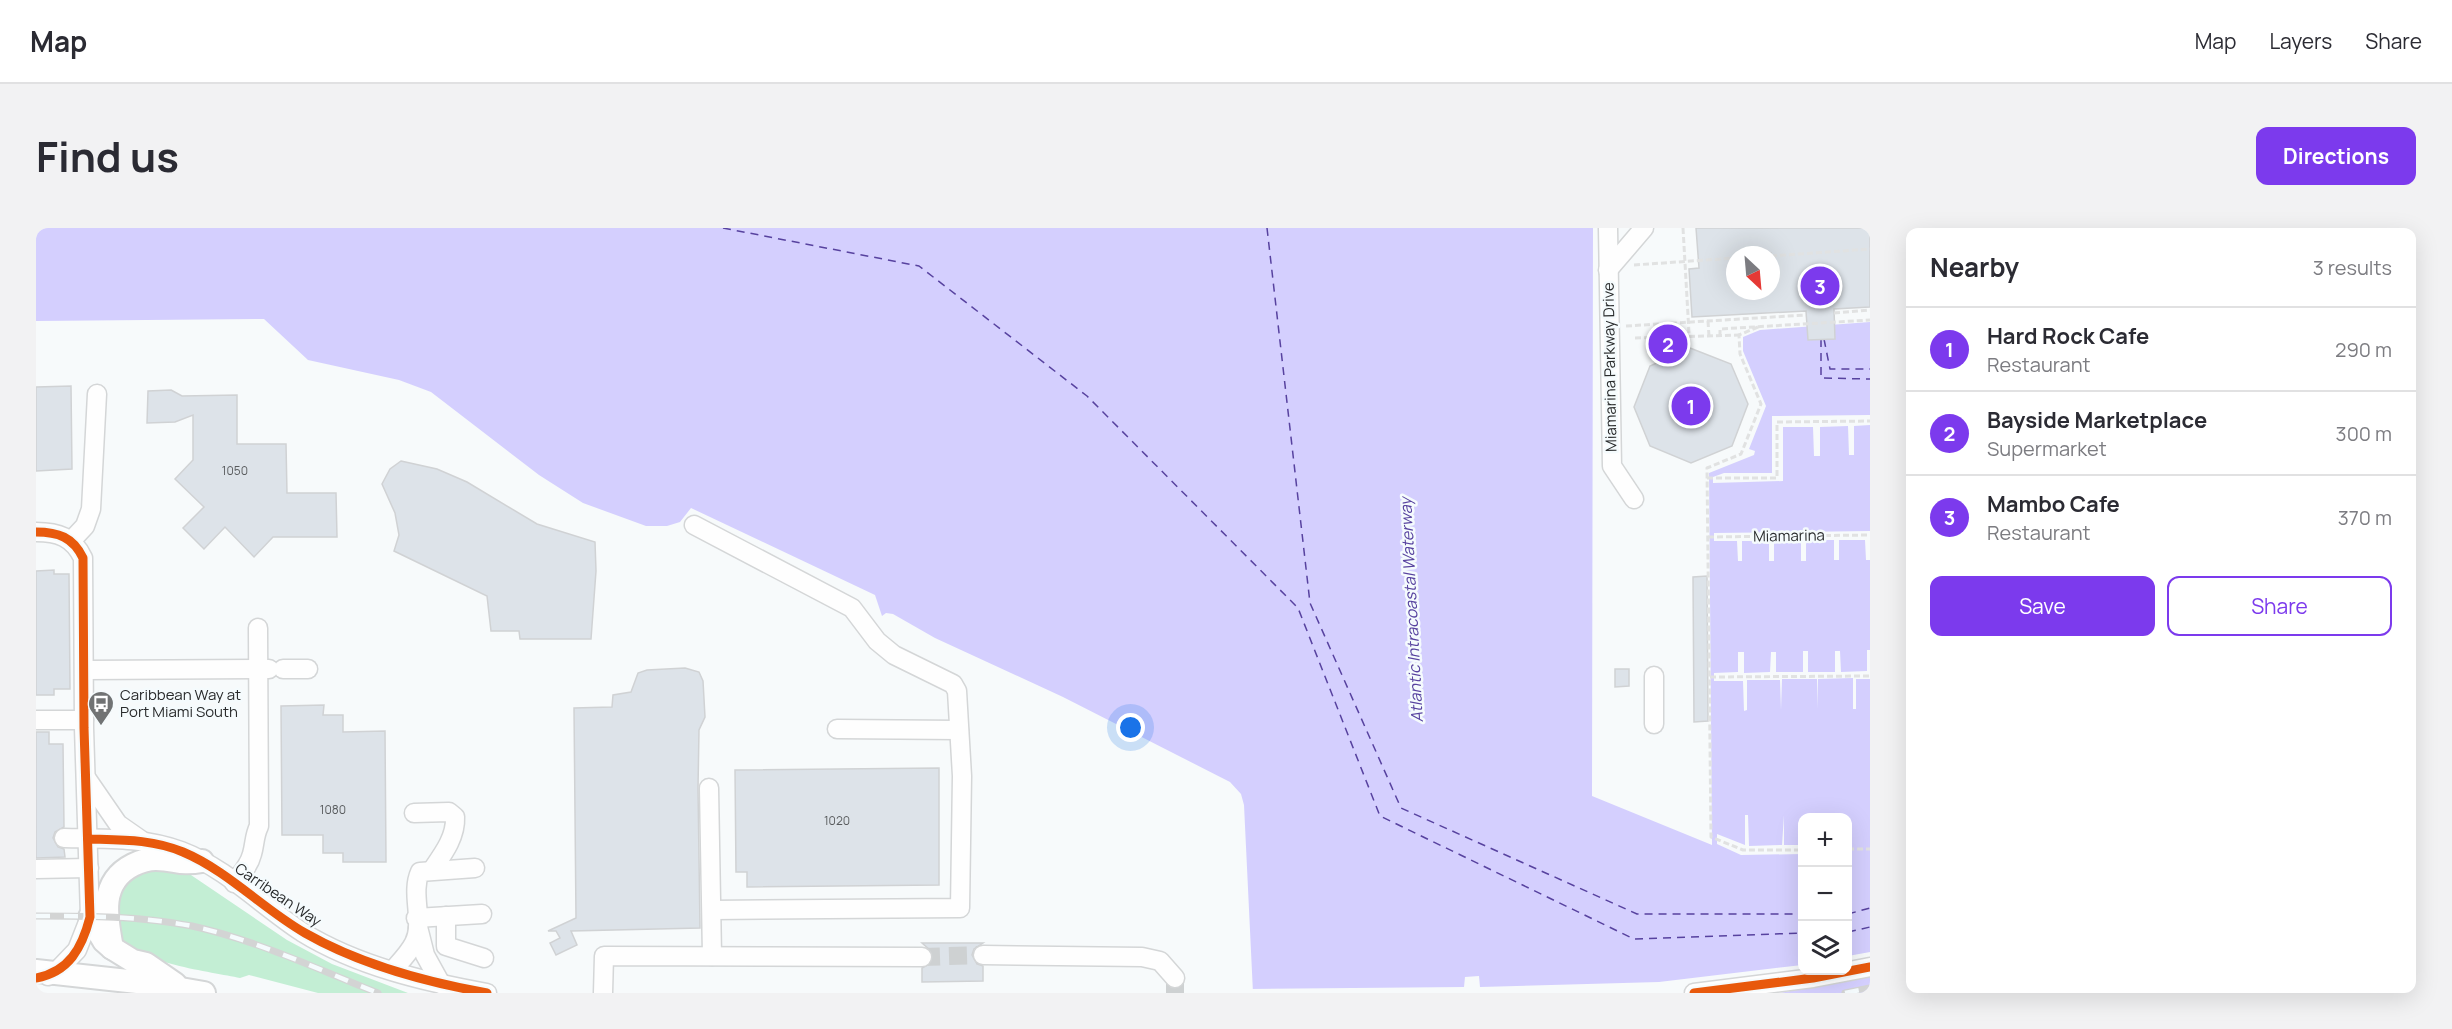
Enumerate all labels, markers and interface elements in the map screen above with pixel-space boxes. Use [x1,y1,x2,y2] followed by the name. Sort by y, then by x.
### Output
[30,22,87,60] text: Map
[2195,27,2236,55] text: Map
[2269,27,2332,55] text: Layers
[2365,27,2422,55] text: Share
[36,127,179,185] text: Find us
[2256,127,2416,185] button: Directions
[1726,246,1780,300] north arrow
[1930,249,2019,285] text: Nearby
[2313,254,2392,281] text: 3 results
[1800,264,1840,308] pin: 3
[1598,282,1621,452] street label: Miamarina Parkway Drive
[1987,321,2149,351] text: Hard Rock Cafe
[1648,322,1688,366] pin: 2
[1945,336,1954,363] text: 1
[2335,336,2392,363] text: 290 m
[1987,351,2091,378] text: Restaurant
[1672,384,1710,429] pin: 1
[1987,405,2207,435] text: Bayside Marketplace
[1944,420,1955,447] text: 2
[2336,420,2392,447] text: 300 m
[1987,435,2107,462] text: Supermarket
[222,462,248,479] house number: 1050
[1987,489,2120,519] text: Mambo Cafe
[1394,494,1428,723] water label: Atlantic Intracoastal Waterway
[1944,504,1955,531] text: 3
[2338,504,2392,531] text: 370 m
[1987,519,2091,546] text: Restaurant
[1753,524,1825,547] street label: Miamarina
[1930,576,2155,636] button: Save
[2167,576,2392,636] button: Share
[120,684,241,722] place label: Caribbean Way at Port Miami South
[86,689,116,727] bus stop icon: Caribbean Way at Port Miami South
[1116,713,1145,742] your location
[320,801,346,818] house number: 1080
[824,812,850,829] house number: 1020
[1798,813,1852,975] map controls
[1798,813,1852,867] button: +
[231,858,326,931] street label: Carribean Way
[1798,867,1852,921] button: −
[1798,921,1852,975] button: layers

